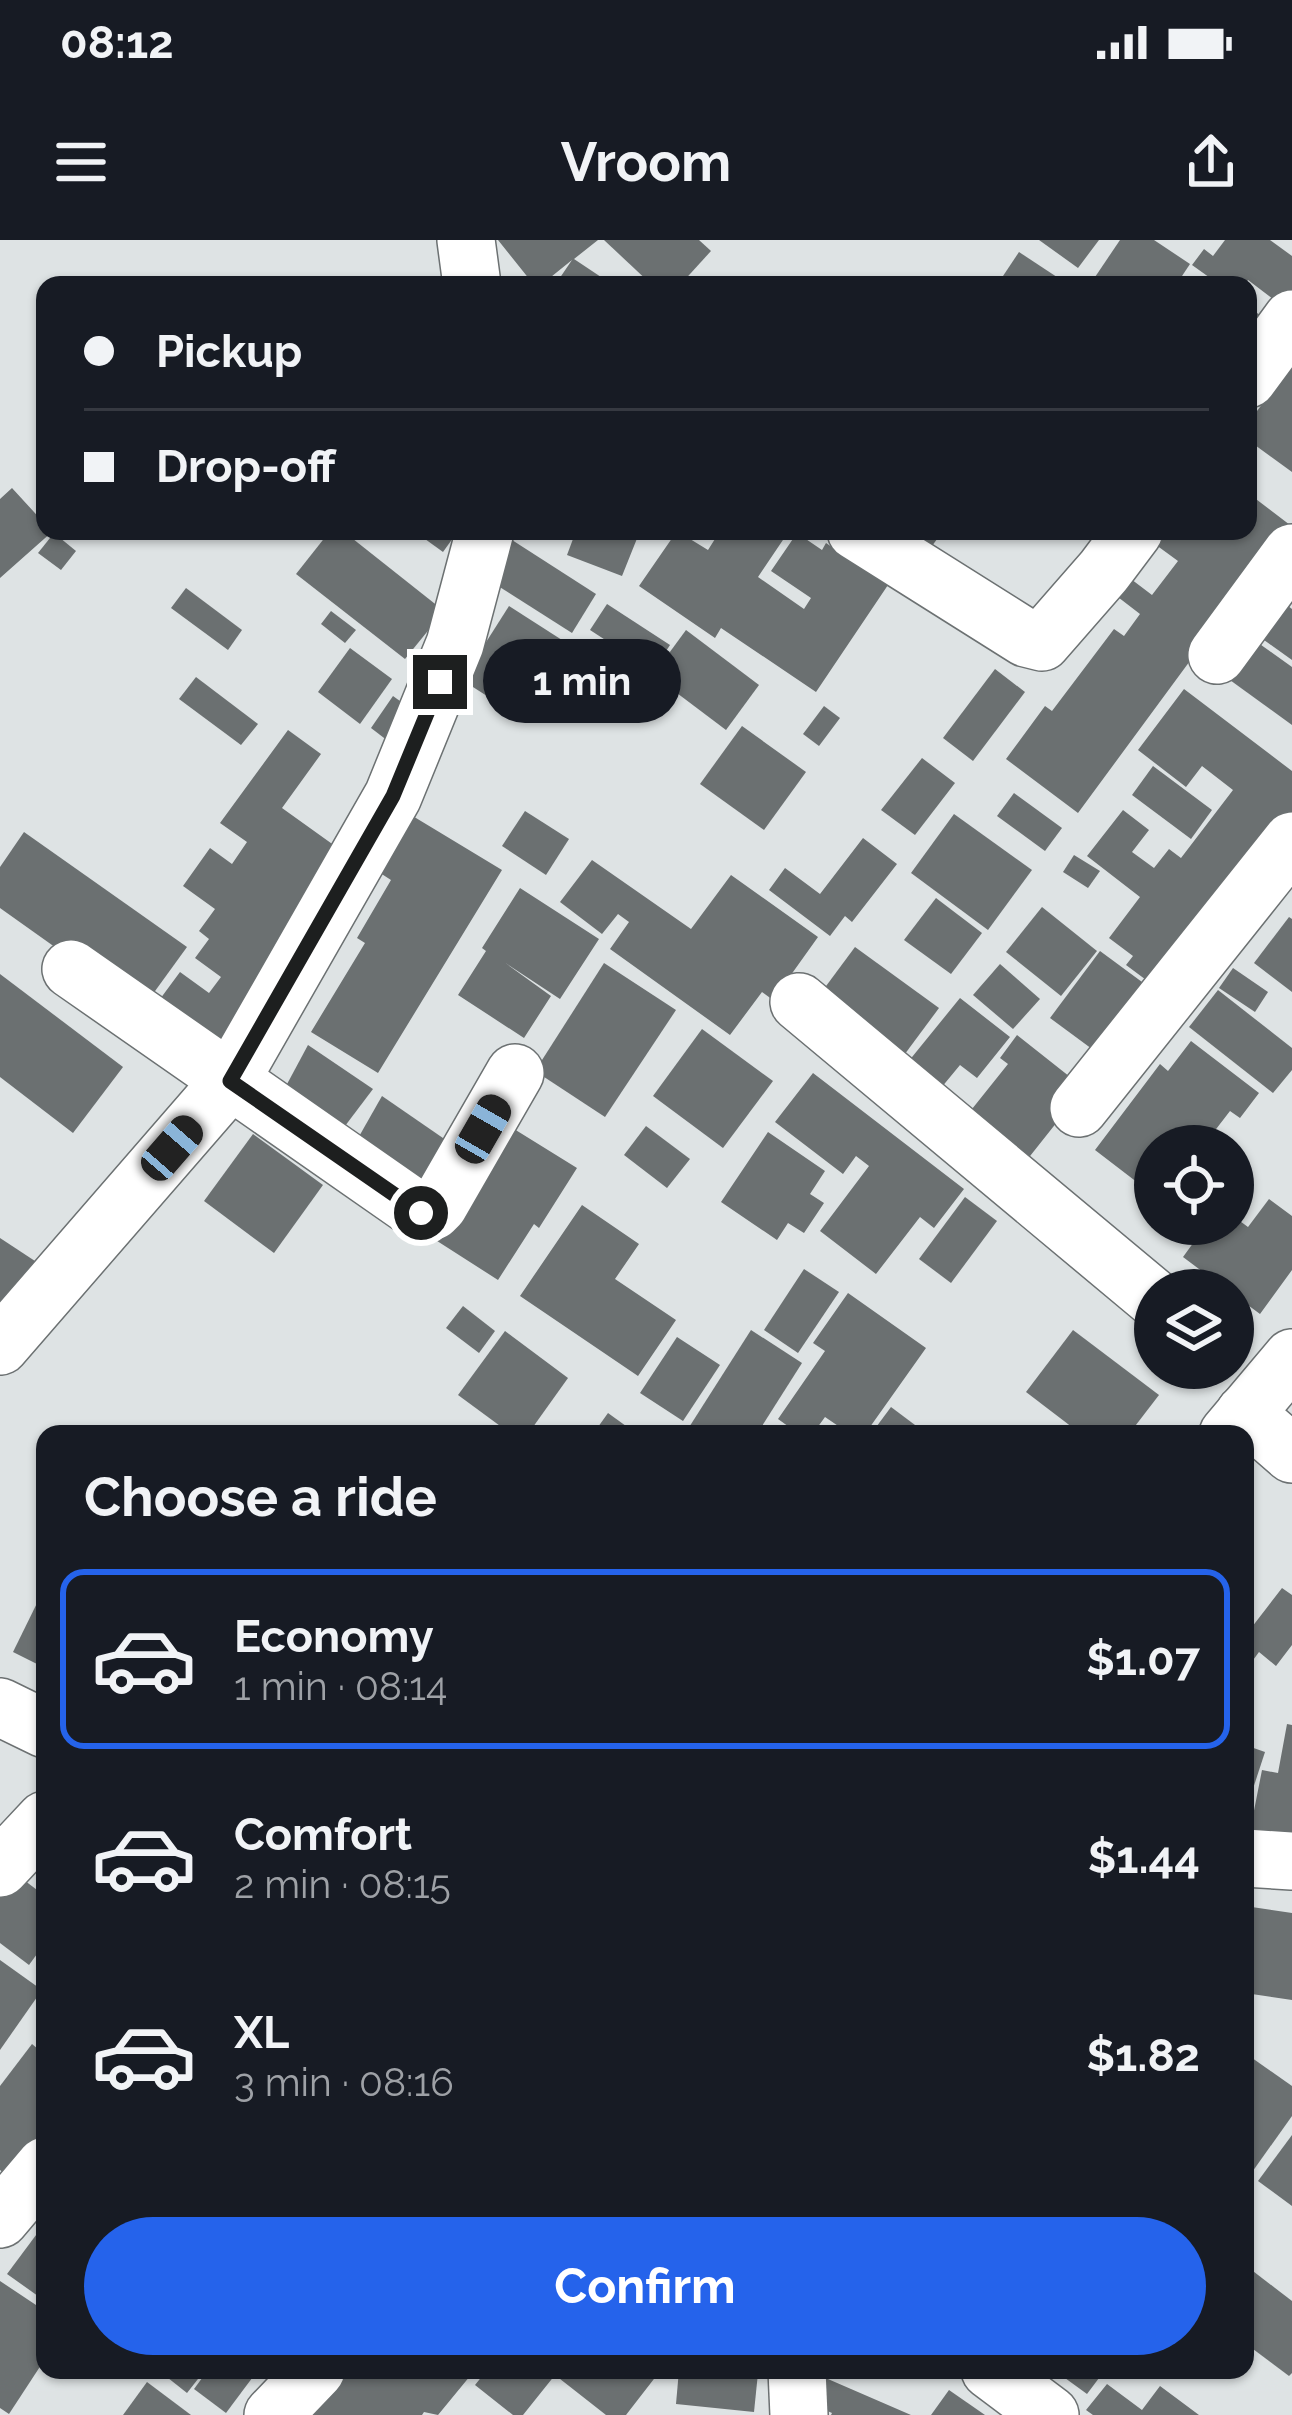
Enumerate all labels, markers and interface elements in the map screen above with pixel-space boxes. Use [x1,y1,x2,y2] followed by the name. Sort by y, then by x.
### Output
[60,16,174,69] text: 08:12
[48,129,114,195] icon: menu
[1178,129,1244,195] icon: share
[561,130,731,194] text: Vroom
[156,325,302,378] text: Pickup
[156,440,336,493] text: Drop-off
[482,640,680,724] callout: 1 min
[413,655,467,709] route end
[533,658,631,704] text: 1 min
[449,1089,517,1169] car
[135,1109,209,1187] car
[1134,1125,1254,1389] map controls
[1134,1125,1254,1245] button: locate
[394,1186,448,1240] route start
[1134,1269,1254,1389] button: layers
[84,1465,437,1529] text: Choose a ride
[90,1605,198,1713] icon: car
[234,1610,434,1663] text: Economy
[1086,1633,1200,1686] text: $1.07
[234,1663,447,1709] text: 1 min · 08:14
[90,1803,198,1911] icon: car
[234,1808,412,1861] text: Comfort
[1088,1831,1200,1884] text: $1.44
[234,1861,451,1907] text: 2 min · 08:15
[90,2001,198,2109] icon: car
[234,2006,289,2059] text: XL
[1087,2029,1200,2082] text: $1.82
[234,2059,454,2105] text: 3 min · 08:16
[84,2217,1206,2355] button: Confirm

